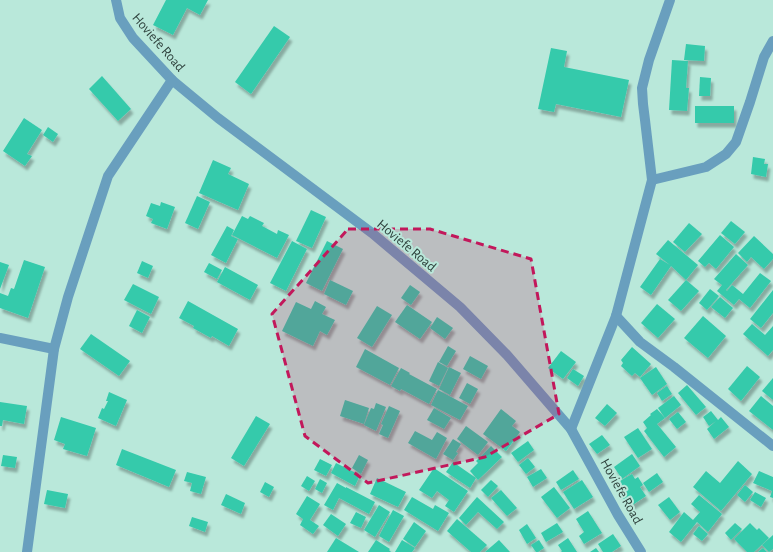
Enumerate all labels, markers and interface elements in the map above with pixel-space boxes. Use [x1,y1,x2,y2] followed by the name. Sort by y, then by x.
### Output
[129,11,187,75] street label: Hoviefe Road
[374,217,439,274] street label: Hoviefe Road
[597,456,645,527] street label: Hoviefe Road

